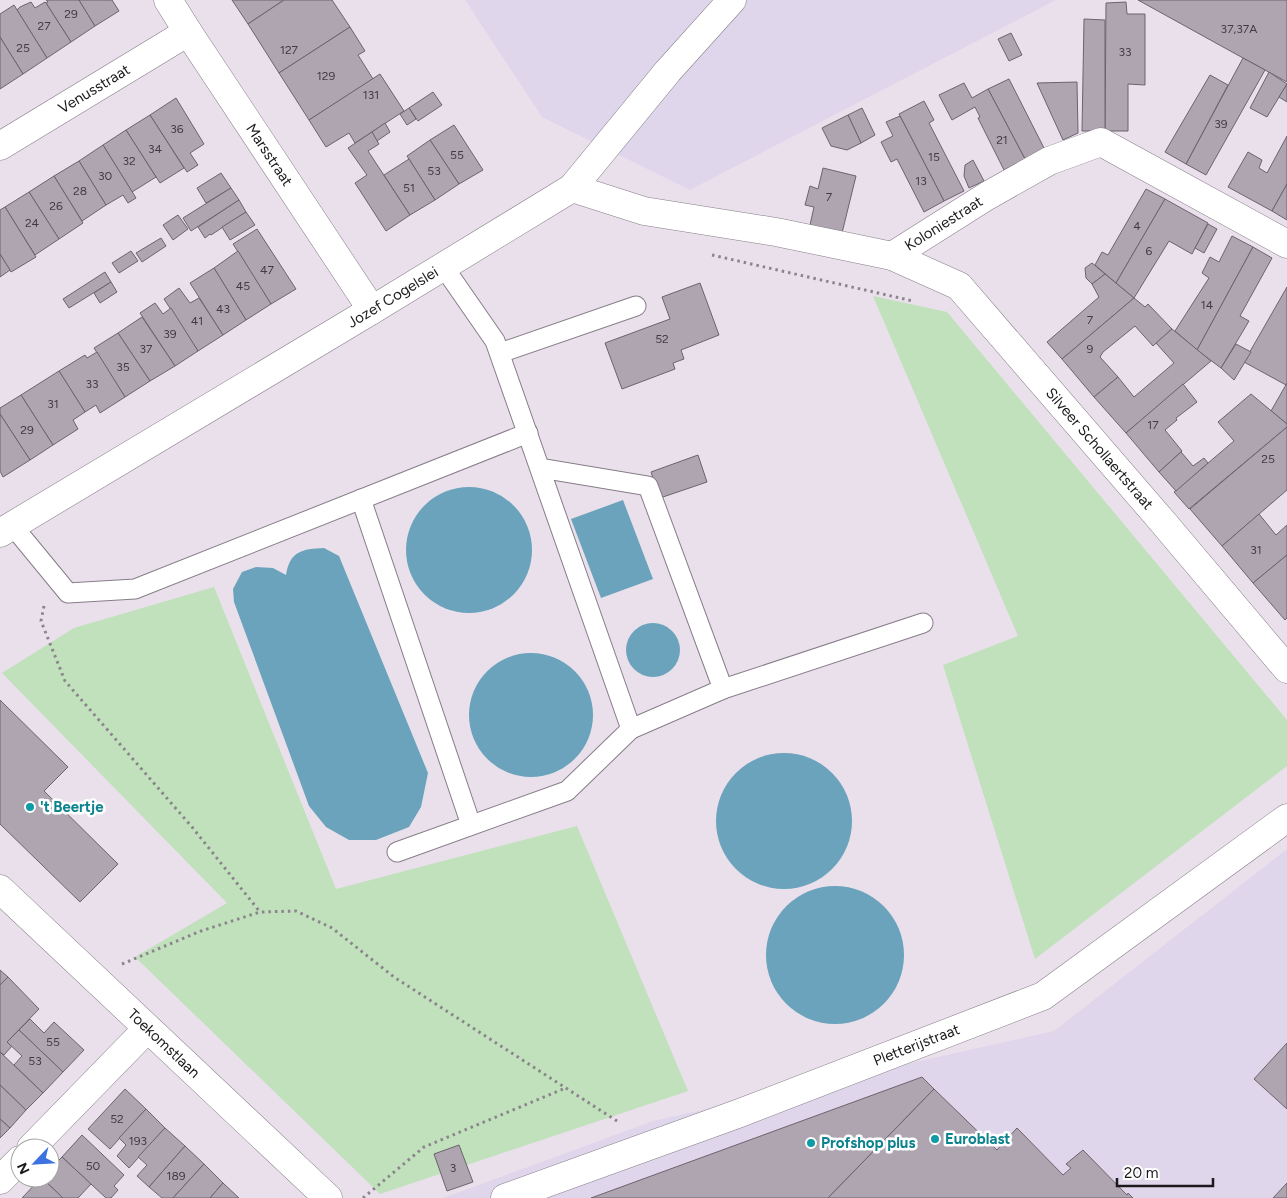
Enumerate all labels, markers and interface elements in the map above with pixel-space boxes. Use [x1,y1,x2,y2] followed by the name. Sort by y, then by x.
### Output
[64,7,78,21] house number: 29
[37,19,51,33] house number: 27
[1221,22,1257,36] house number: 37,37A
[16,41,30,55] house number: 25
[280,43,299,57] house number: 127
[1118,45,1132,59] house number: 33
[55,60,133,118] street label: Venusstraat
[317,69,335,83] house number: 129
[363,88,379,102] house number: 131
[1214,117,1228,131] house number: 39
[242,120,297,190] street label: Marsstraat
[170,122,184,136] house number: 36
[996,133,1008,147] house number: 21
[148,142,163,156] house number: 34
[450,148,464,162] house number: 55
[928,150,940,164] house number: 15
[122,154,136,168] house number: 32
[427,164,441,178] house number: 53
[98,169,112,183] house number: 30
[915,174,927,188] house number: 13
[403,181,415,195] house number: 51
[73,184,87,198] house number: 28
[826,190,833,204] house number: 7
[901,192,986,255] street label: Koloniestraat
[49,199,63,213] house number: 26
[25,216,40,230] house number: 24
[1133,219,1141,233] house number: 4
[1146,244,1153,258] house number: 6
[260,263,274,277] house number: 47
[344,263,441,332] street label: Jozef Cogelslei
[236,279,250,293] house number: 45
[1201,298,1214,312] house number: 14
[216,302,230,316] house number: 43
[1087,313,1094,327] house number: 7
[191,314,203,328] house number: 41
[163,327,177,341] house number: 39
[655,332,669,346] house number: 52
[140,342,153,356] house number: 37
[1087,342,1094,356] house number: 9
[116,360,130,374] house number: 35
[85,377,99,391] house number: 33
[1042,384,1157,513] street label: Silveer Schollaertstraat
[47,397,59,411] house number: 31
[1147,418,1159,432] house number: 17
[20,423,34,437] house number: 29
[1261,452,1275,466] house number: 25
[1250,543,1262,557] house number: 31
[40,798,104,816] place label: 't Beertje
[24,801,36,813] marker: 't Beertje
[124,1005,204,1082] street label: Toekomstlaan
[871,1020,962,1070] street label: Pletterijstraat
[46,1035,60,1049] house number: 55
[28,1054,42,1068] house number: 53
[110,1112,124,1126] house number: 52
[945,1130,1010,1148] place label: Euroblast
[929,1133,941,1145] marker: Euroblast
[129,1134,147,1148] house number: 193
[821,1134,915,1152] place label: Profshop plus
[805,1137,817,1149] marker: Profshop plus
[10,1138,60,1188] north arrow
[1117,1156,1213,1188] scale bar
[86,1159,101,1173] house number: 50
[14,1160,34,1177] text: N
[450,1161,456,1175] house number: 3
[1124,1164,1158,1182] text: 20 m
[166,1169,186,1183] house number: 189

